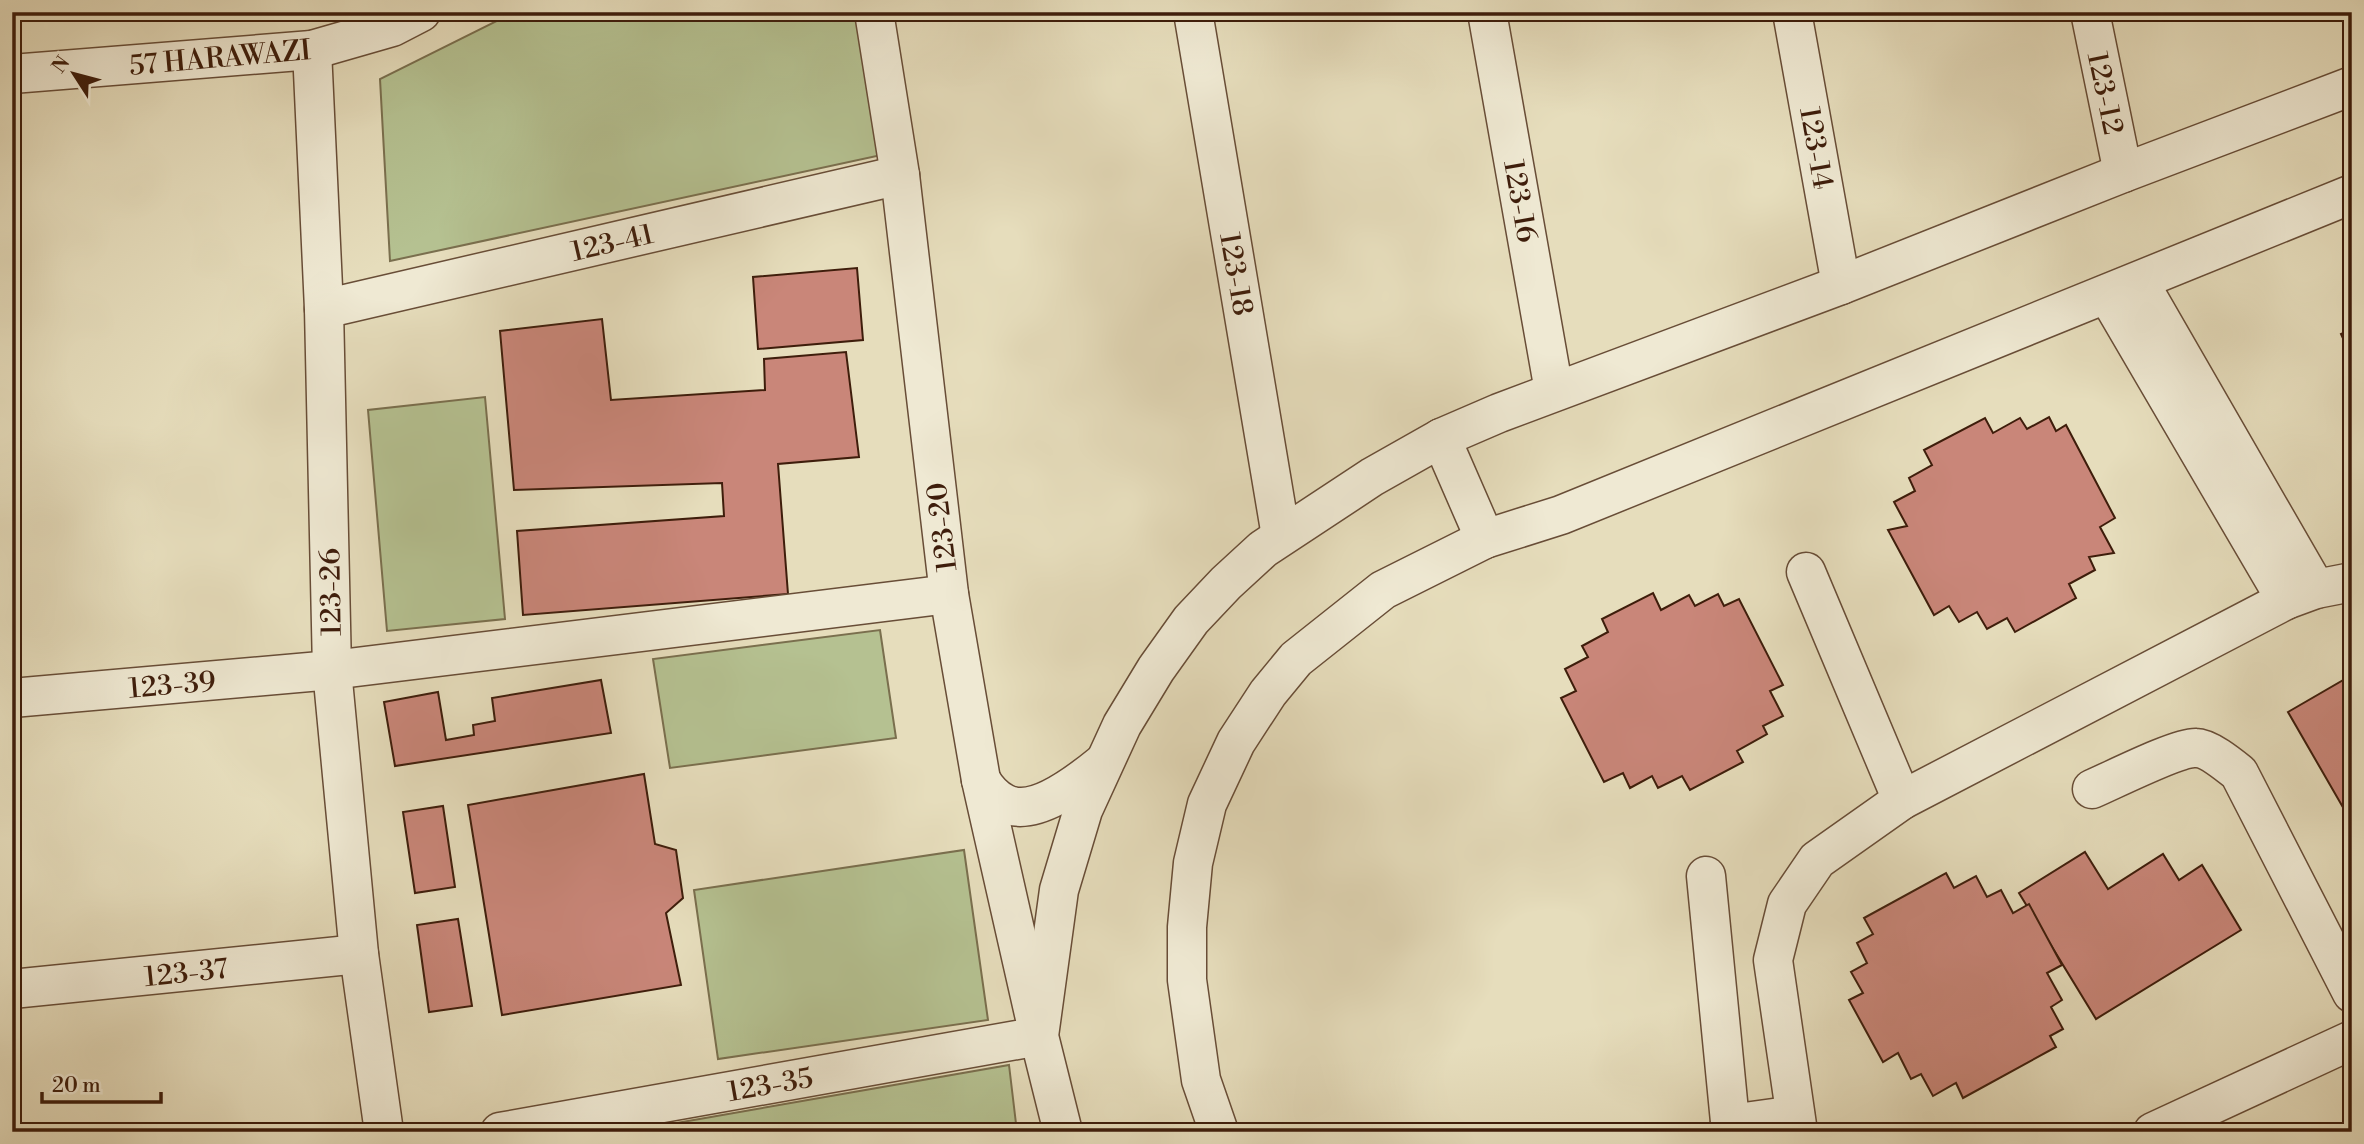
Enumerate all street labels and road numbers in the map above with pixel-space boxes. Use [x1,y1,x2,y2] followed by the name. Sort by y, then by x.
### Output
[128,33,313,84] street label: 57 HARAWAZI
[2079,49,2130,138] street label: 123-12
[1791,104,1840,192] street label: 123-14
[1495,157,1544,245] street label: 123-16
[568,217,657,270] street label: 123-41
[1211,230,1260,319] street label: 123-18
[920,480,965,573] street label: 123-20
[313,548,350,636] street label: 123-26
[127,664,217,707] street label: 123-39
[142,952,230,995] street label: 123-37
[725,1061,816,1110] street label: 123-35

